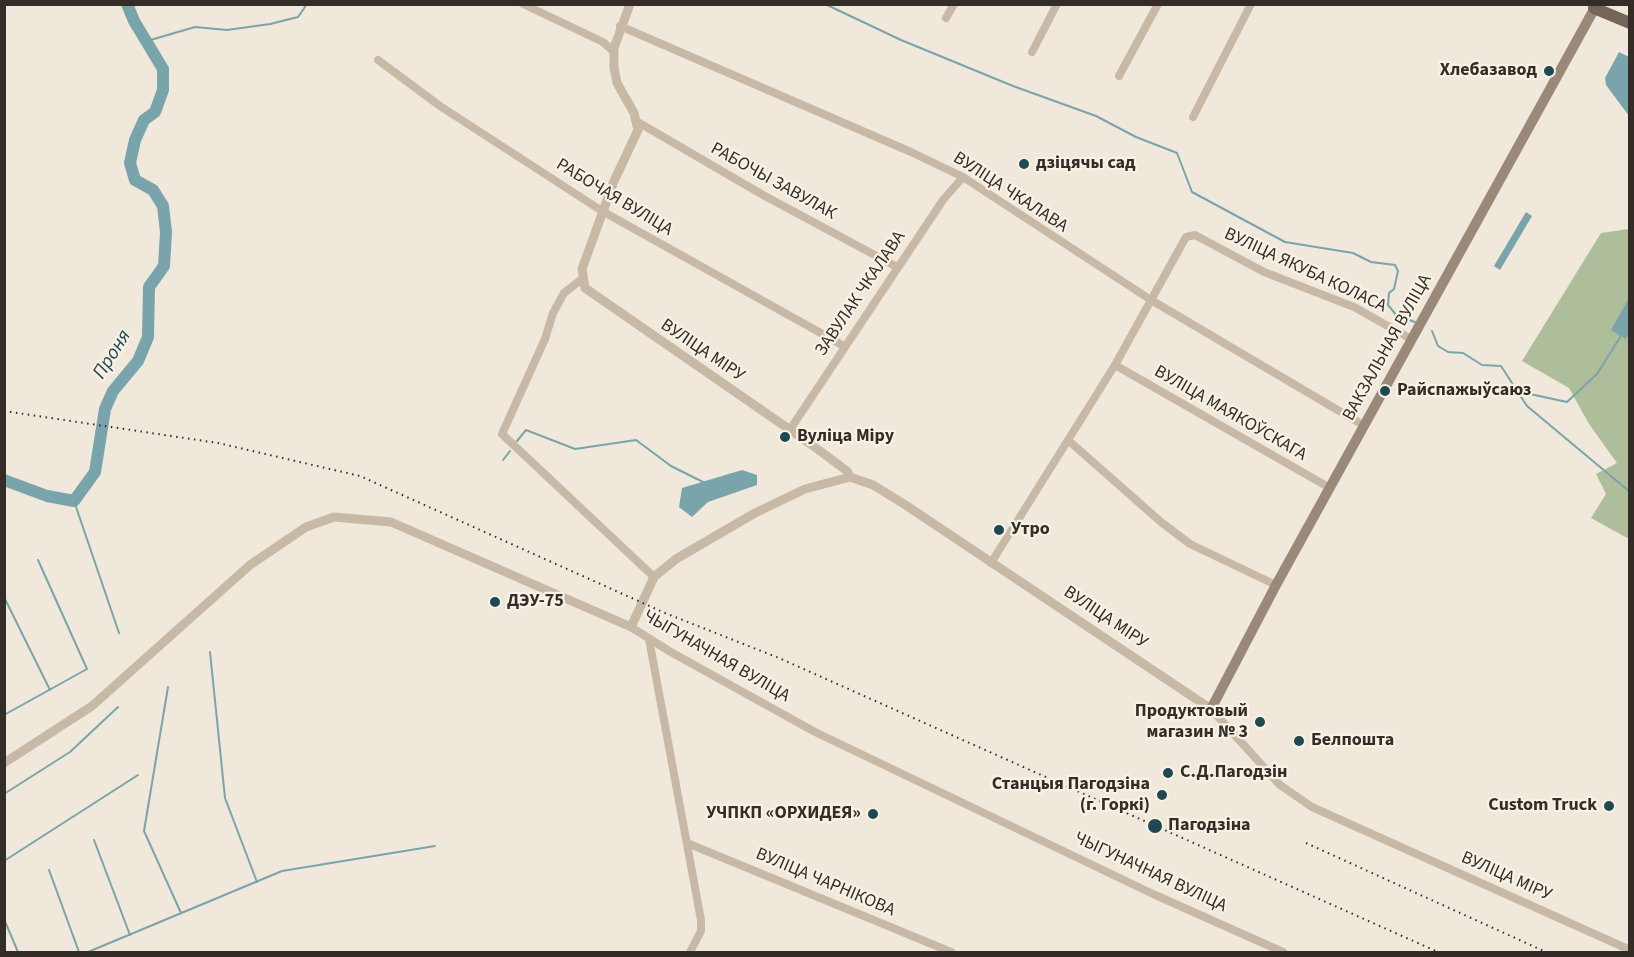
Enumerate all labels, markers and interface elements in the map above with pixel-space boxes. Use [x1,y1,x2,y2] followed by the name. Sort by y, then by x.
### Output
[1440,60,1537,82] place label: Хлебазавод
[1542,64,1556,78] marker: Хлебазавод
[706,139,840,225] street label: РАБОЧЫ ЗАВУЛАК
[949,148,1071,238] street label: ВУЛІЦА ЧКАЛАВА
[1036,153,1136,175] place label: дзіцячы сад
[552,155,676,241] street label: РАБОЧАЯ ВУЛІЦА
[1017,157,1031,171] marker: дзіцячы сад
[1220,224,1390,318] street label: ВУЛІЦА ЯКУБА КОЛАСА
[811,227,911,361] street label: ЗАВУЛАК ЧКАЛАВА
[1339,271,1437,425] street label: ВАКЗАЛЬНАЯ ВУЛІЦА
[656,315,748,387] street label: ВУЛІЦА МІРУ
[89,326,137,384] water label: Проня
[1150,361,1310,467] street label: ВУЛІЦА МАЯКОЎСКАГА
[1397,380,1531,402] place label: Райспажыўсаюз
[1378,384,1392,398] marker: Райспажыўсаюз
[797,426,894,448] place label: Вуліца Міру
[778,430,792,444] marker: Вуліца Міру
[1011,519,1050,541] place label: Утро
[992,523,1006,537] marker: Утро
[1059,582,1151,654] street label: ВУЛІЦА МІРУ
[507,591,564,613] place label: ДЭУ-75
[488,595,502,609] marker: ДЭУ-75
[639,606,793,708] street label: ЧЫГУНАЧНАЯ ВУЛІЦА
[1135,701,1248,744] place label: Продуктовый магазин № 3
[1253,715,1267,729] marker: Продуктовый магазин № 3
[1311,730,1394,752] place label: Белпошта
[1292,734,1306,748] marker: Белпошта
[1180,762,1288,784] place label: С.Д.Пагодзін
[1161,766,1175,780] marker: С.Д.Пагодзін
[992,774,1150,816] place label: Станцыя Пагодзіна (г. Горкі)
[1155,788,1169,802] marker: Станцыя Пагодзіна (г. Горкі)
[1488,795,1597,817] place label: Custom Truck
[1602,799,1616,813] marker: Custom Truck
[706,803,861,825] place label: УЧПКП «ОРХИДЕЯ»
[866,807,880,821] marker: УЧПКП «ОРХИДЕЯ»
[1168,815,1251,837] place label: Пагодзіна
[1146,817,1164,835] marker: Пагодзіна
[1070,828,1230,918] street label: ЧЫГУНАЧНАЯ ВУЛІЦА
[752,844,898,922] street label: ВУЛІЦА ЧАРНІКОВА
[1457,847,1555,907] street label: ВУЛІЦА МІРУ

